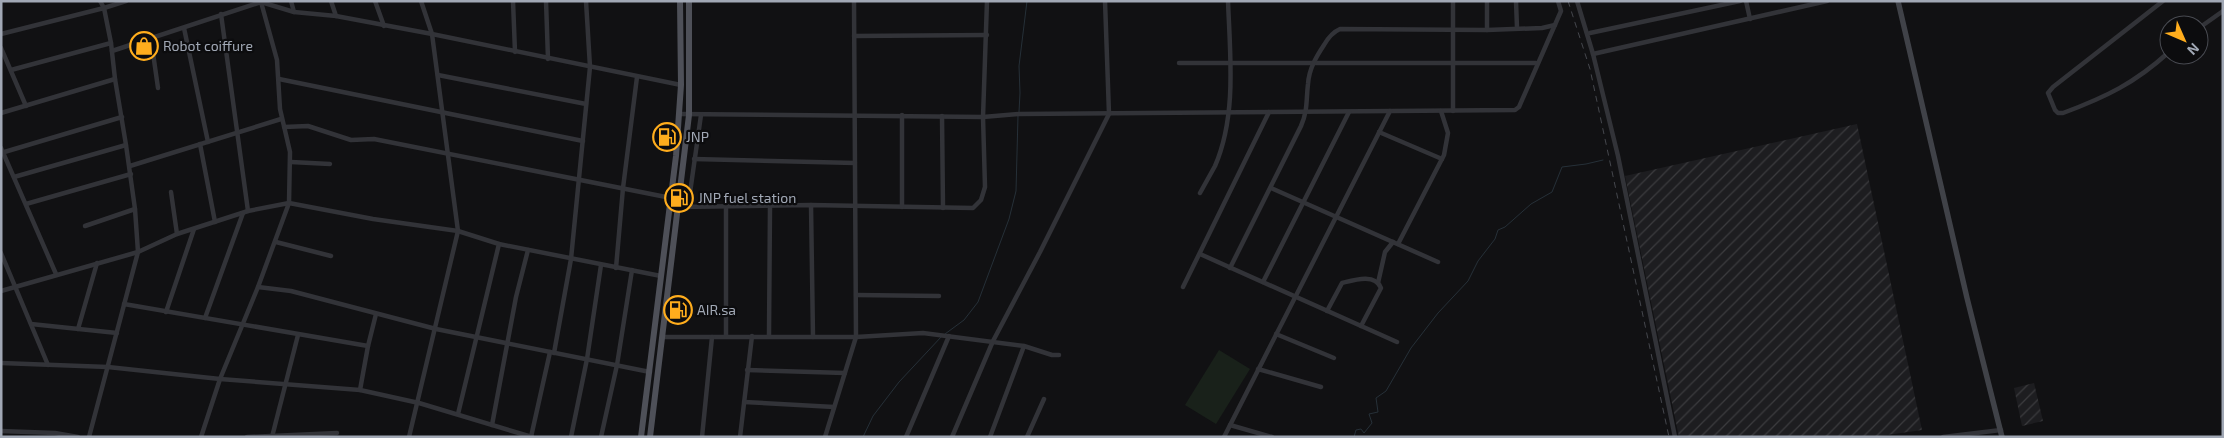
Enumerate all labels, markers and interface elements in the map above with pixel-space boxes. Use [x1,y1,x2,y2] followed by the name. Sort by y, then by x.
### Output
[2159,15,2209,65] north arrow
[129,31,159,61] shop icon: Robot coiffure
[163,37,253,54] place label: Robot coiffure
[2184,40,2203,59] text: N
[652,122,682,152] fuel station icon: JNP
[686,128,709,145] place label: JNP
[664,183,694,213] fuel station icon: JNP fuel station
[698,189,796,206] place label: JNP fuel station
[663,295,693,325] fuel station icon: AIR.sa
[697,301,736,318] place label: AIR.sa

